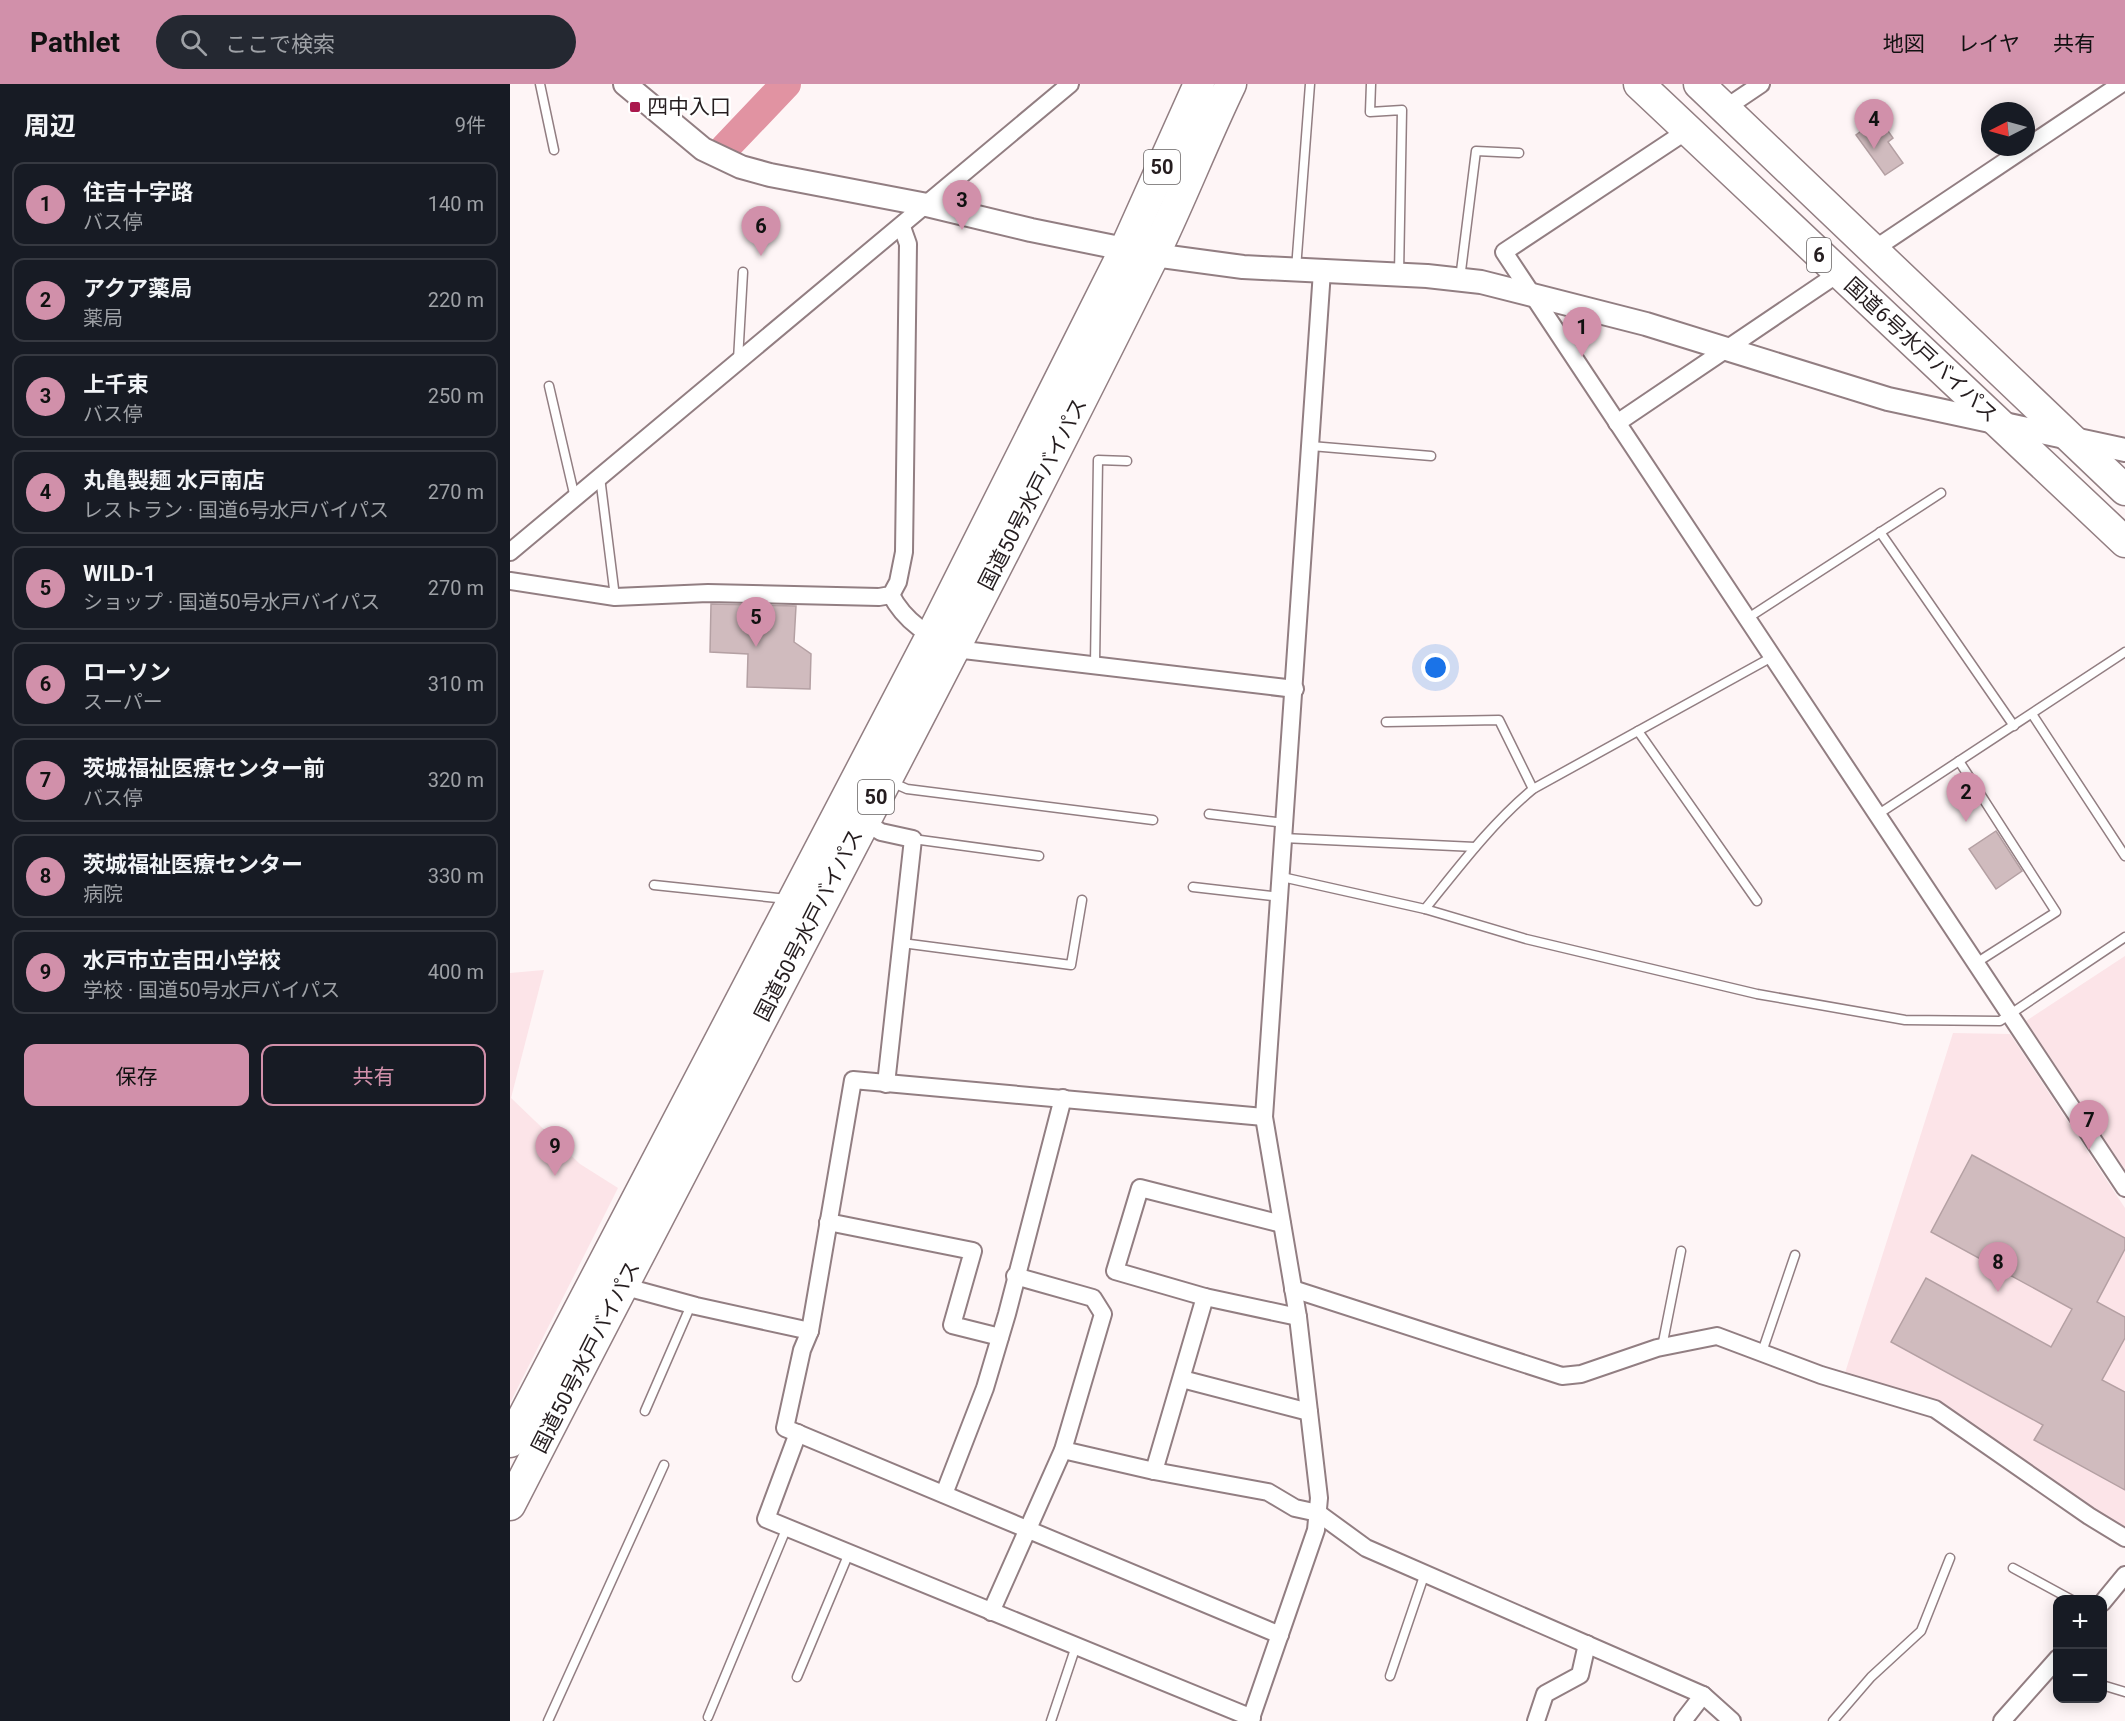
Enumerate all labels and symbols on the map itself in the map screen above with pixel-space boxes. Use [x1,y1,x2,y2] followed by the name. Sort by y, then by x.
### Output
[647,95,731,119] place label: 四中入口
[628,100,642,114] marker: 四中入口
[1854,100,1894,149] pin: 4
[1981,102,2035,156] north arrow
[1144,150,1180,184] road number: 50
[942,180,982,230] pin: 3
[742,206,780,256] pin: 6
[1807,238,1831,272] road number: 6
[1840,273,2002,427] street label: 国道6号水戸バイパス
[1562,308,1602,357] pin: 1
[974,394,1092,594] street label: 国道50号水戸バイパス
[736,598,776,647] pin: 5
[1421,653,1450,682] your location
[1946,772,1986,822] pin: 2
[858,780,894,814] road number: 50
[750,825,868,1025] street label: 国道50号水戸バイパス
[2070,1100,2108,1150] pin: 7
[536,1126,574,1176] pin: 9
[1978,1242,2018,1292] pin: 8
[527,1257,645,1457] street label: 国道50号水戸バイパス

